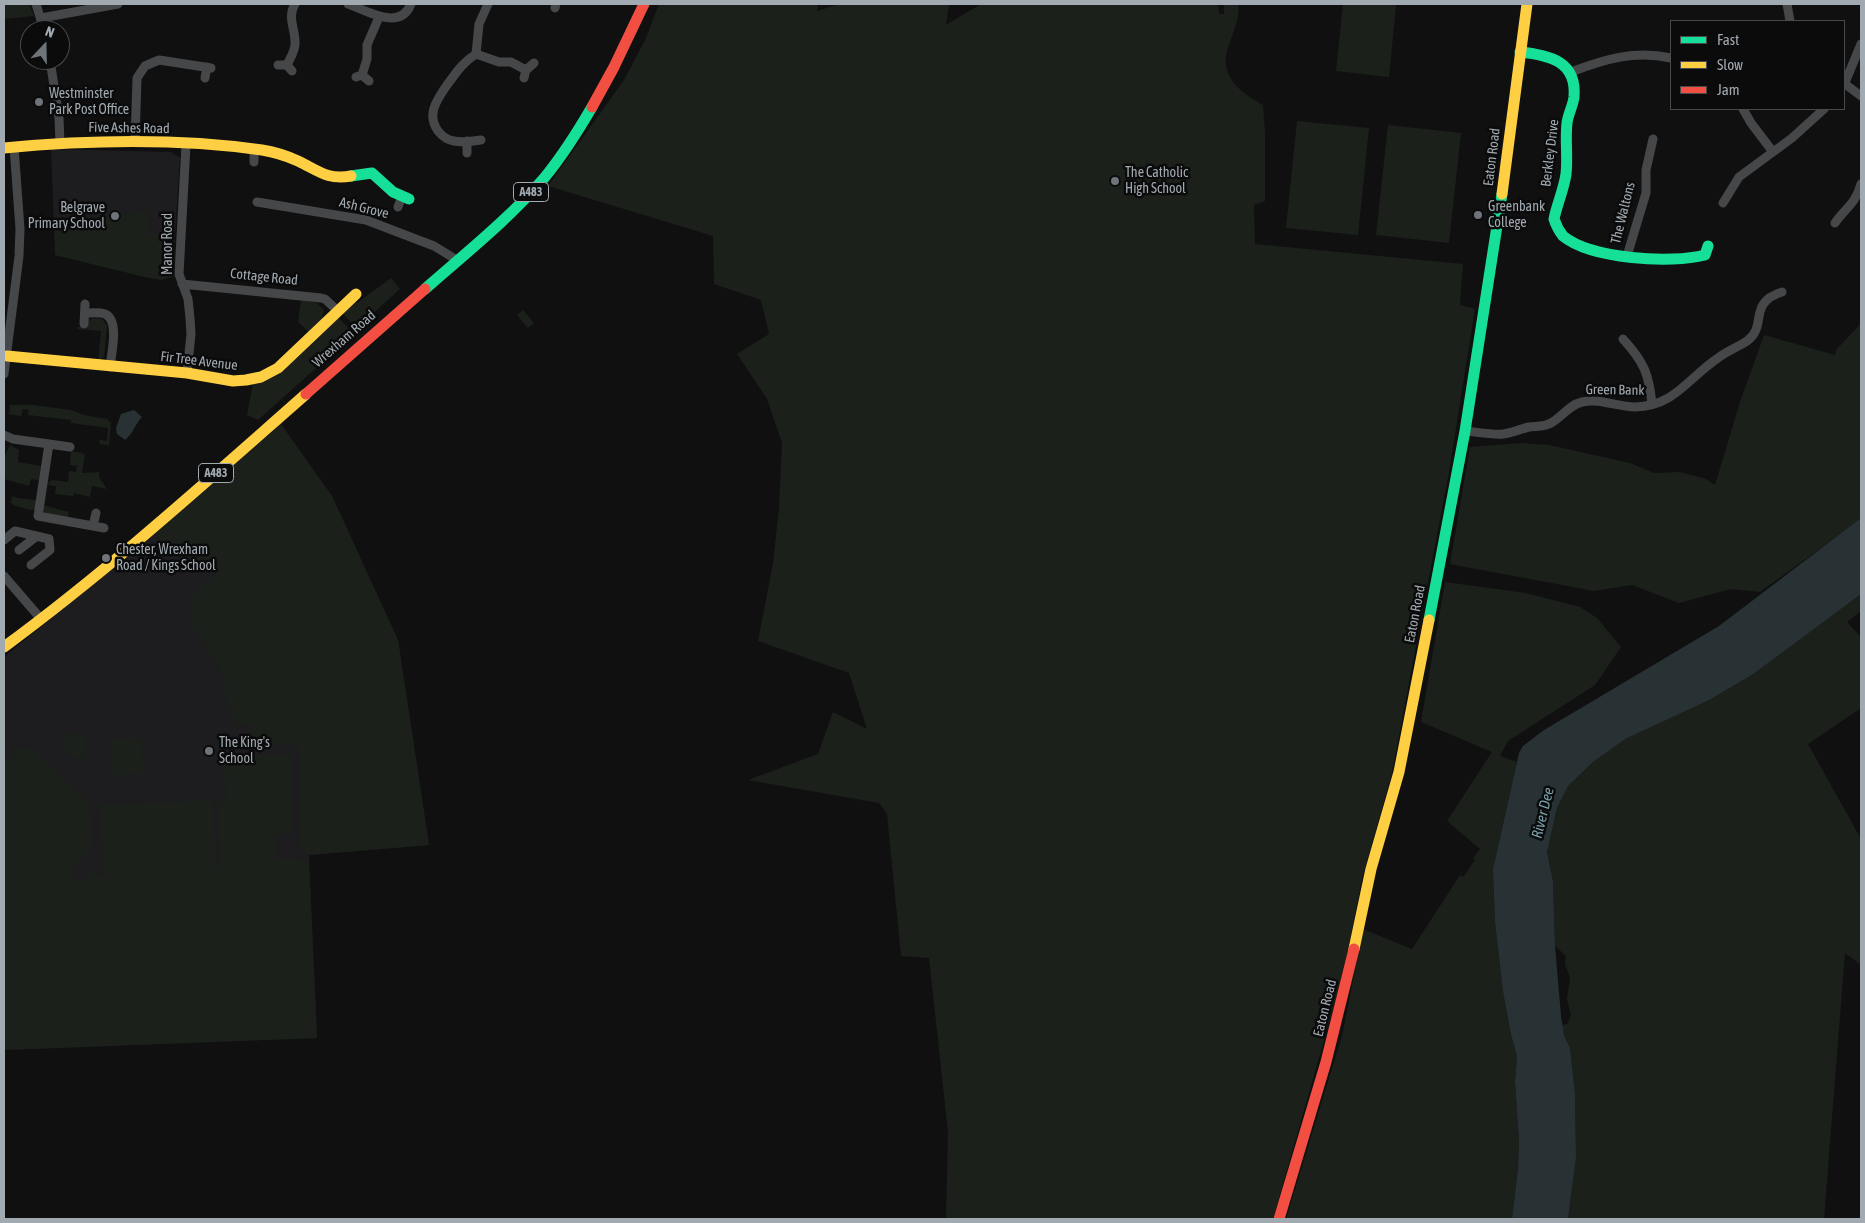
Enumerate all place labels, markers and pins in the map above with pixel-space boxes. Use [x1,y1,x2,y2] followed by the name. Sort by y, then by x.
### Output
[49,86,129,118] place label: Westminster Park Post Office
[33,96,45,108] marker: Westminster Park Post Office
[1125,165,1188,198] place label: The Catholic High School
[1109,175,1121,187] marker: The Catholic High School
[1488,199,1545,232] place label: Greenbank College
[28,200,105,232] place label: Belgrave Primary School
[1472,209,1484,221] marker: Greenbank College
[109,210,121,222] marker: Belgrave Primary School
[116,542,216,574] place label: Chester, Wrexham Road / Kings School
[100,552,112,564] marker: Chester, Wrexham Road / Kings School
[219,735,270,768] place label: The King's School
[203,745,215,757] marker: The King's School

